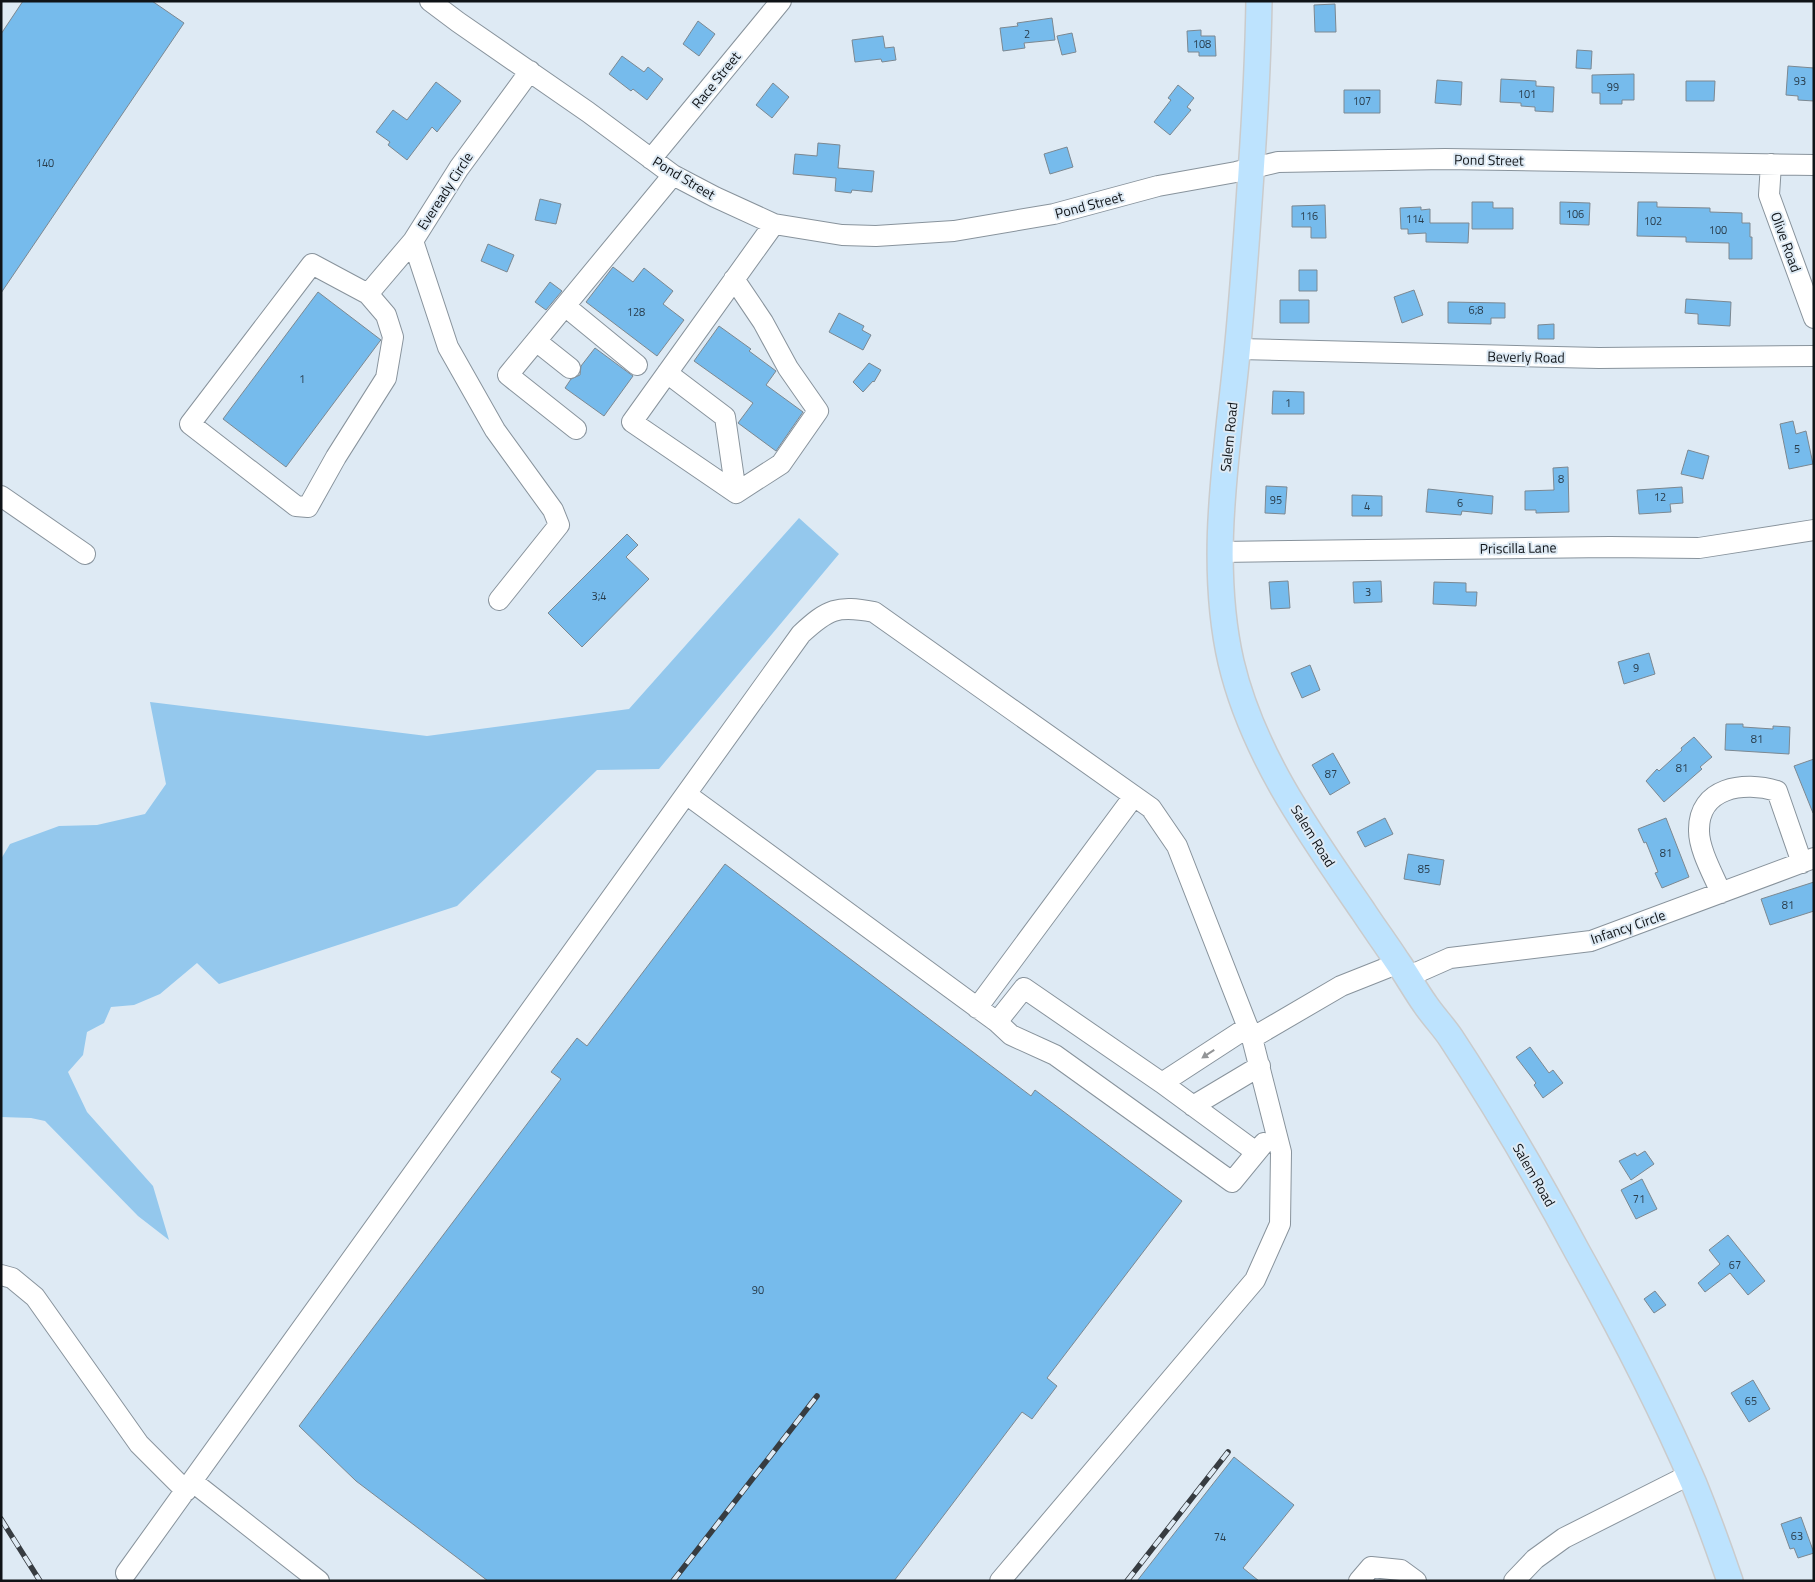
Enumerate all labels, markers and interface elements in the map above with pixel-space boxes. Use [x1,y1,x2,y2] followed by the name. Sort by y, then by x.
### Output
[1024,26,1030,42] house number: 2
[1193,36,1211,52] house number: 108
[686,47,745,113] street label: Race Street
[1794,73,1806,89] house number: 93
[1607,79,1619,95] house number: 99
[1518,86,1536,102] house number: 101
[1353,93,1371,109] house number: 107
[412,148,478,234] street label: Eveready Circle
[1454,148,1524,171] street label: Pond Street
[649,151,720,205] street label: Pond Street
[36,155,54,171] house number: 140
[1052,185,1125,224] street label: Pond Street
[1566,206,1584,222] house number: 106
[1300,208,1318,224] house number: 116
[1766,209,1807,275] street label: Olive Road
[1406,211,1424,227] house number: 114
[1644,213,1662,229] house number: 102
[1709,222,1727,238] house number: 100
[1468,302,1484,318] house number: 6;8
[627,304,645,320] house number: 128
[1487,345,1565,368] street label: Beverly Road
[299,371,305,387] house number: 1
[1285,395,1291,411] house number: 1
[1214,401,1243,473] street label: Salem Road
[1794,441,1800,457] house number: 5
[1558,471,1564,487] house number: 8
[1654,489,1666,505] house number: 12
[1270,492,1282,508] house number: 95
[1457,495,1463,511] house number: 6
[1364,498,1370,514] house number: 4
[1479,536,1557,559] street label: Priscilla Lane
[1365,584,1371,600] house number: 3
[591,588,607,604] house number: 3;4
[1633,660,1639,676] house number: 9
[1751,731,1763,747] house number: 81
[1676,760,1688,776] house number: 81
[1325,766,1337,782] house number: 87
[1286,800,1341,871] street label: Salem Road
[1660,845,1672,861] house number: 81
[1418,861,1430,877] house number: 85
[1782,897,1794,913] house number: 81
[1588,904,1668,949] street label: Infancy Circle
[1201,1049,1214,1059] one-way arrow
[1508,1139,1561,1210] street label: Salem Road
[1633,1191,1645,1207] house number: 71
[1729,1257,1741,1273] house number: 67
[752,1282,764,1298] house number: 90
[1745,1393,1757,1409] house number: 65
[1791,1528,1803,1544] house number: 63
[1214,1529,1226,1545] house number: 74

